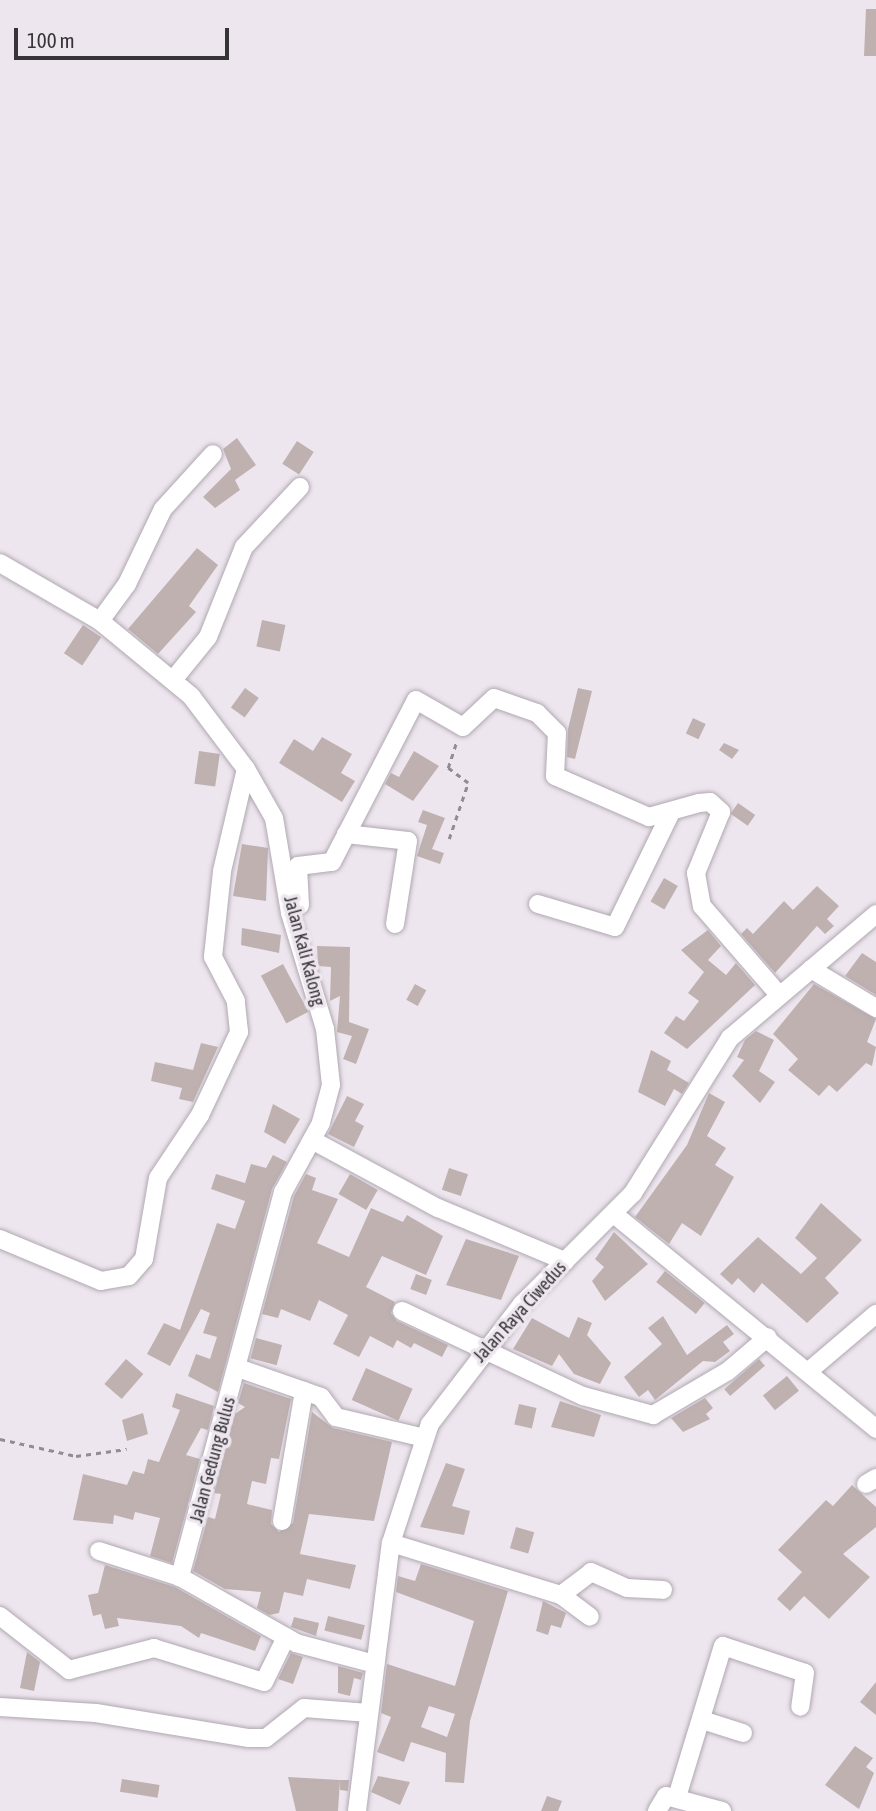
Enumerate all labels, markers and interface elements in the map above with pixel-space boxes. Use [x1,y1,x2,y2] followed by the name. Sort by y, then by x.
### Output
[18,14,233,58] scale bar
[27,28,75,52] text: 100 m
[279,894,329,1008] street label: Jalan Kali Kalong
[469,1257,571,1367] street label: Jalan Raya Ciwedus
[186,1395,240,1525] street label: Jalan Gedung Bulus

